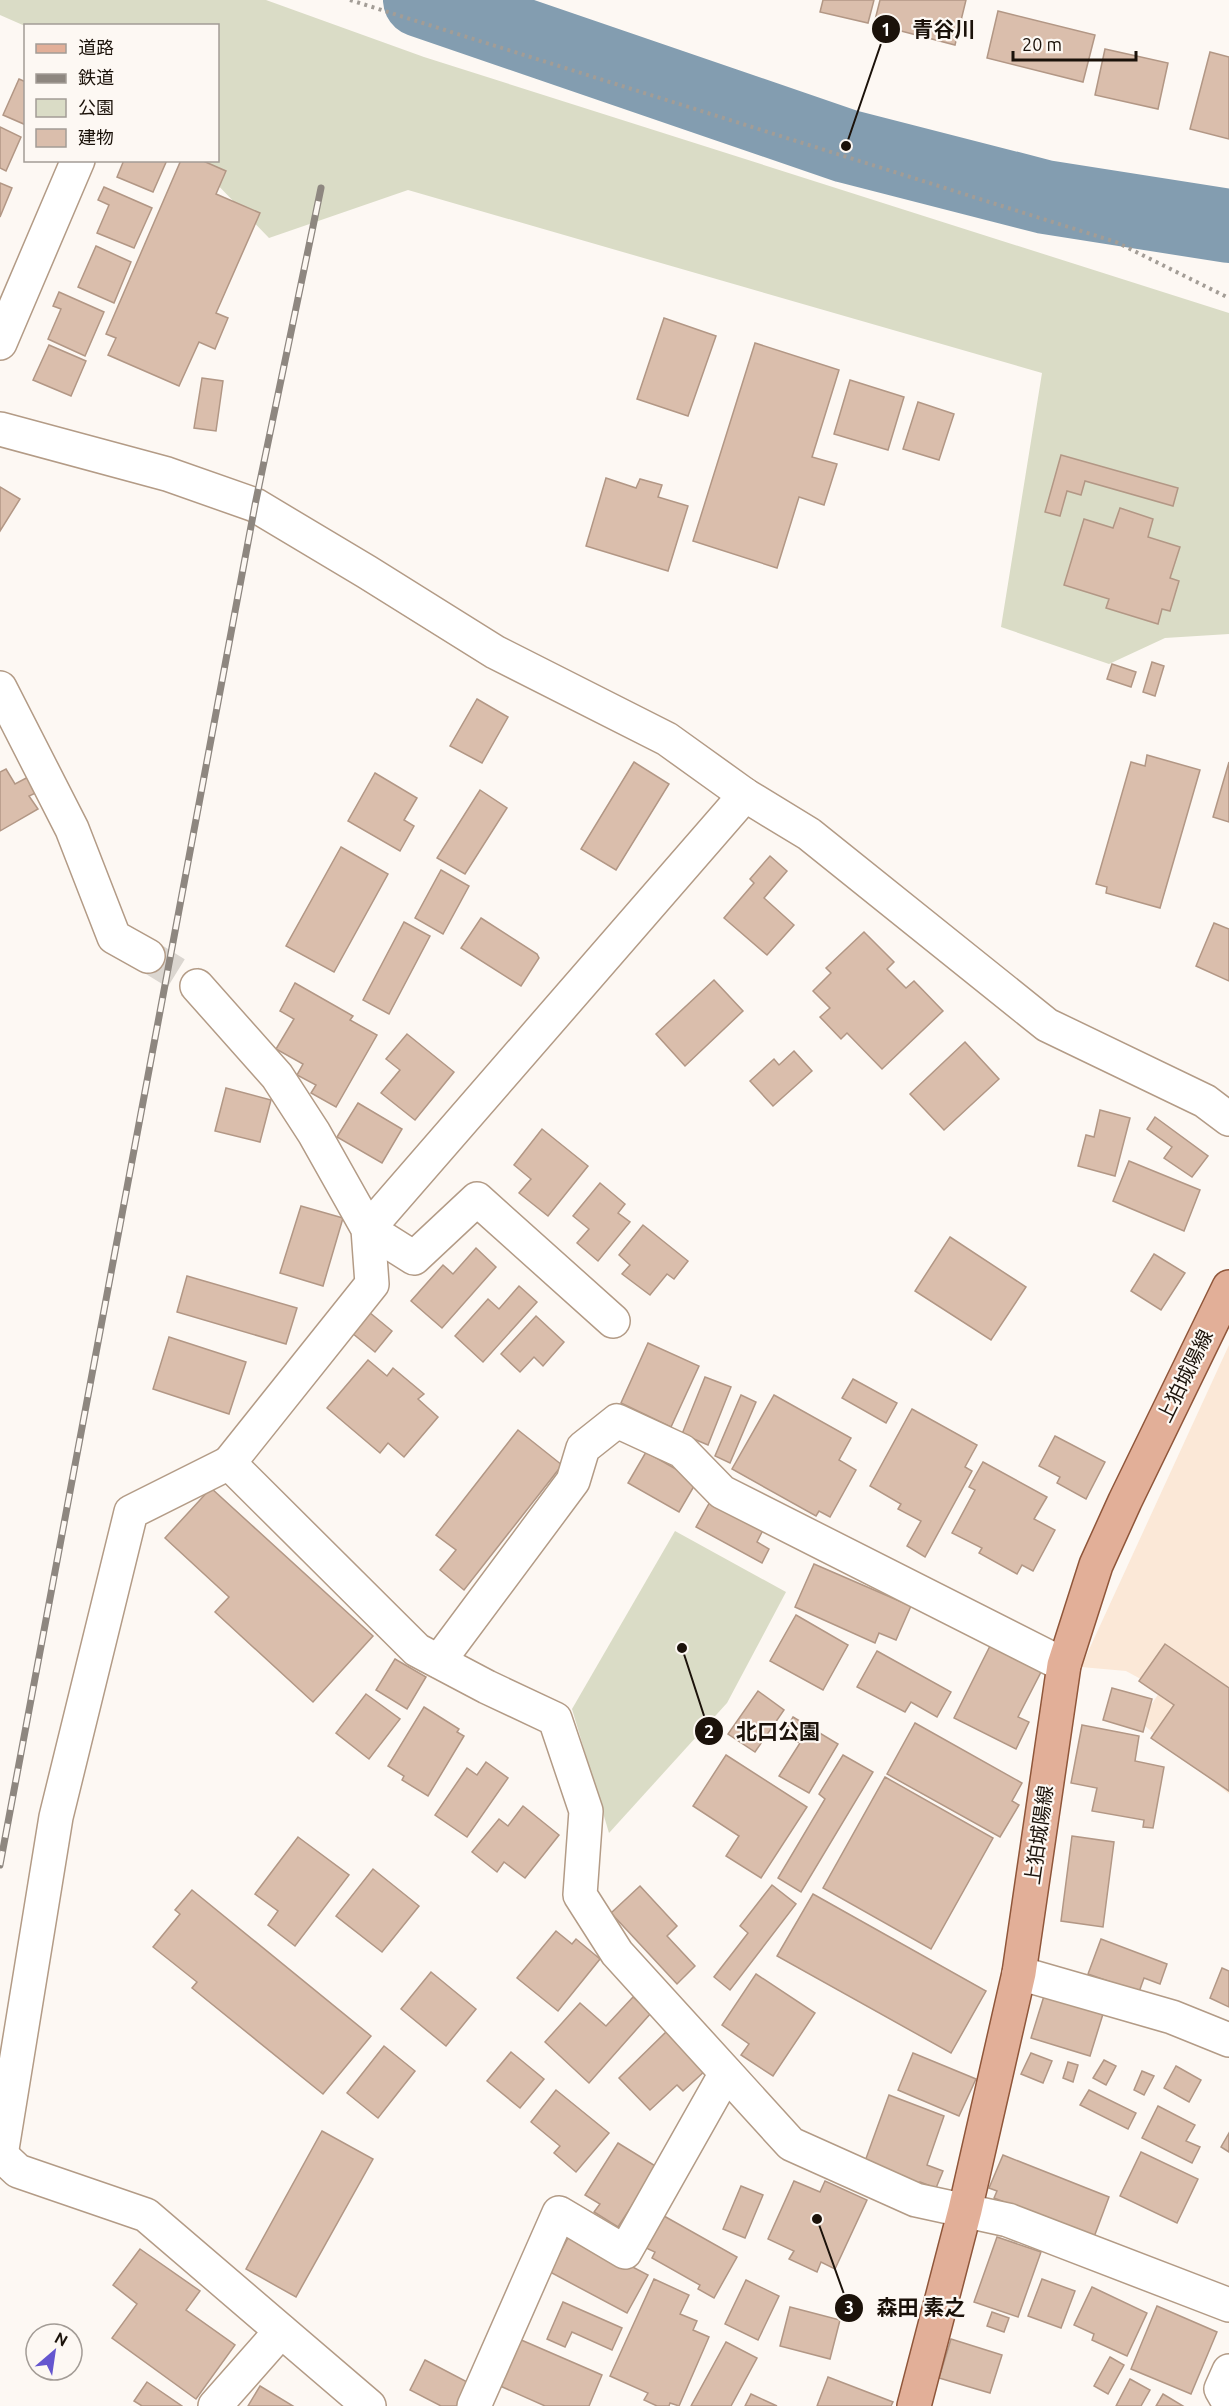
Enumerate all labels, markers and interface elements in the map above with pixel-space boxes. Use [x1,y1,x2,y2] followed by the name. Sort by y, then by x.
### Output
[871,10,988,49] callout: 青谷川
[913,17,976,41] text: 青谷川
[881,19,891,39] text: 1
[24,24,219,162] legend
[1013,24,1136,62] scale bar
[1022,34,1062,54] text: 20 m
[78,37,114,57] text: 道路
[78,67,114,87] text: 鉄道
[78,97,114,117] text: 公園
[78,127,114,147] text: 建物
[1152,1326,1217,1426] street label: 上狛城陽線
[694,1712,832,1751] callout: 北口公園
[736,1719,820,1743] text: 北口公園
[704,1721,714,1741] text: 2
[1020,1784,1057,1886] street label: 上狛城陽線
[834,2288,977,2327] callout: 森田 素之
[877,2295,965,2319] text: 森田 素之
[844,2297,854,2317] text: 3
[24,2322,84,2382] north arrow
[52,2328,71,2350] text: N

